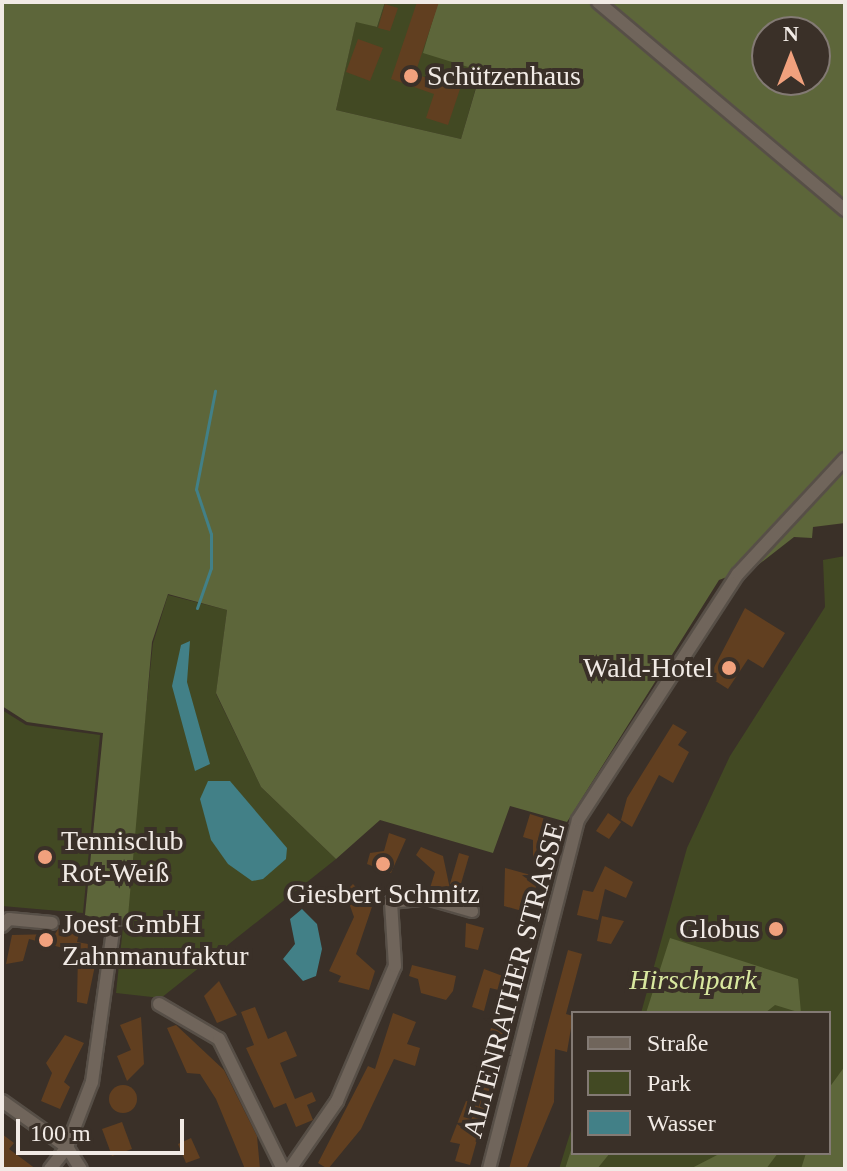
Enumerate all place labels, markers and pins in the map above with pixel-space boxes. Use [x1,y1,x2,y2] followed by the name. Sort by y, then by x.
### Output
[427,59,581,93] place label: Schützenhaus
[402,67,420,85] marker: Schützenhaus
[583,651,713,685] place label: Wald-Hotel
[720,659,738,677] marker: Wald-Hotel
[61,824,183,890] place label: Tennisclub Rot-Weiß
[36,848,54,866] marker: Tennisclub Rot-Weiß
[374,855,392,873] marker: Giesbert Schmitz
[286,877,480,911] place label: Giesbert Schmitz
[62,907,249,973] place label: Joest GmbH Zahnmanufaktur
[679,912,760,946] place label: Globus
[767,920,785,938] marker: Globus
[37,931,55,949] marker: Joest GmbH Zahnmanufaktur

